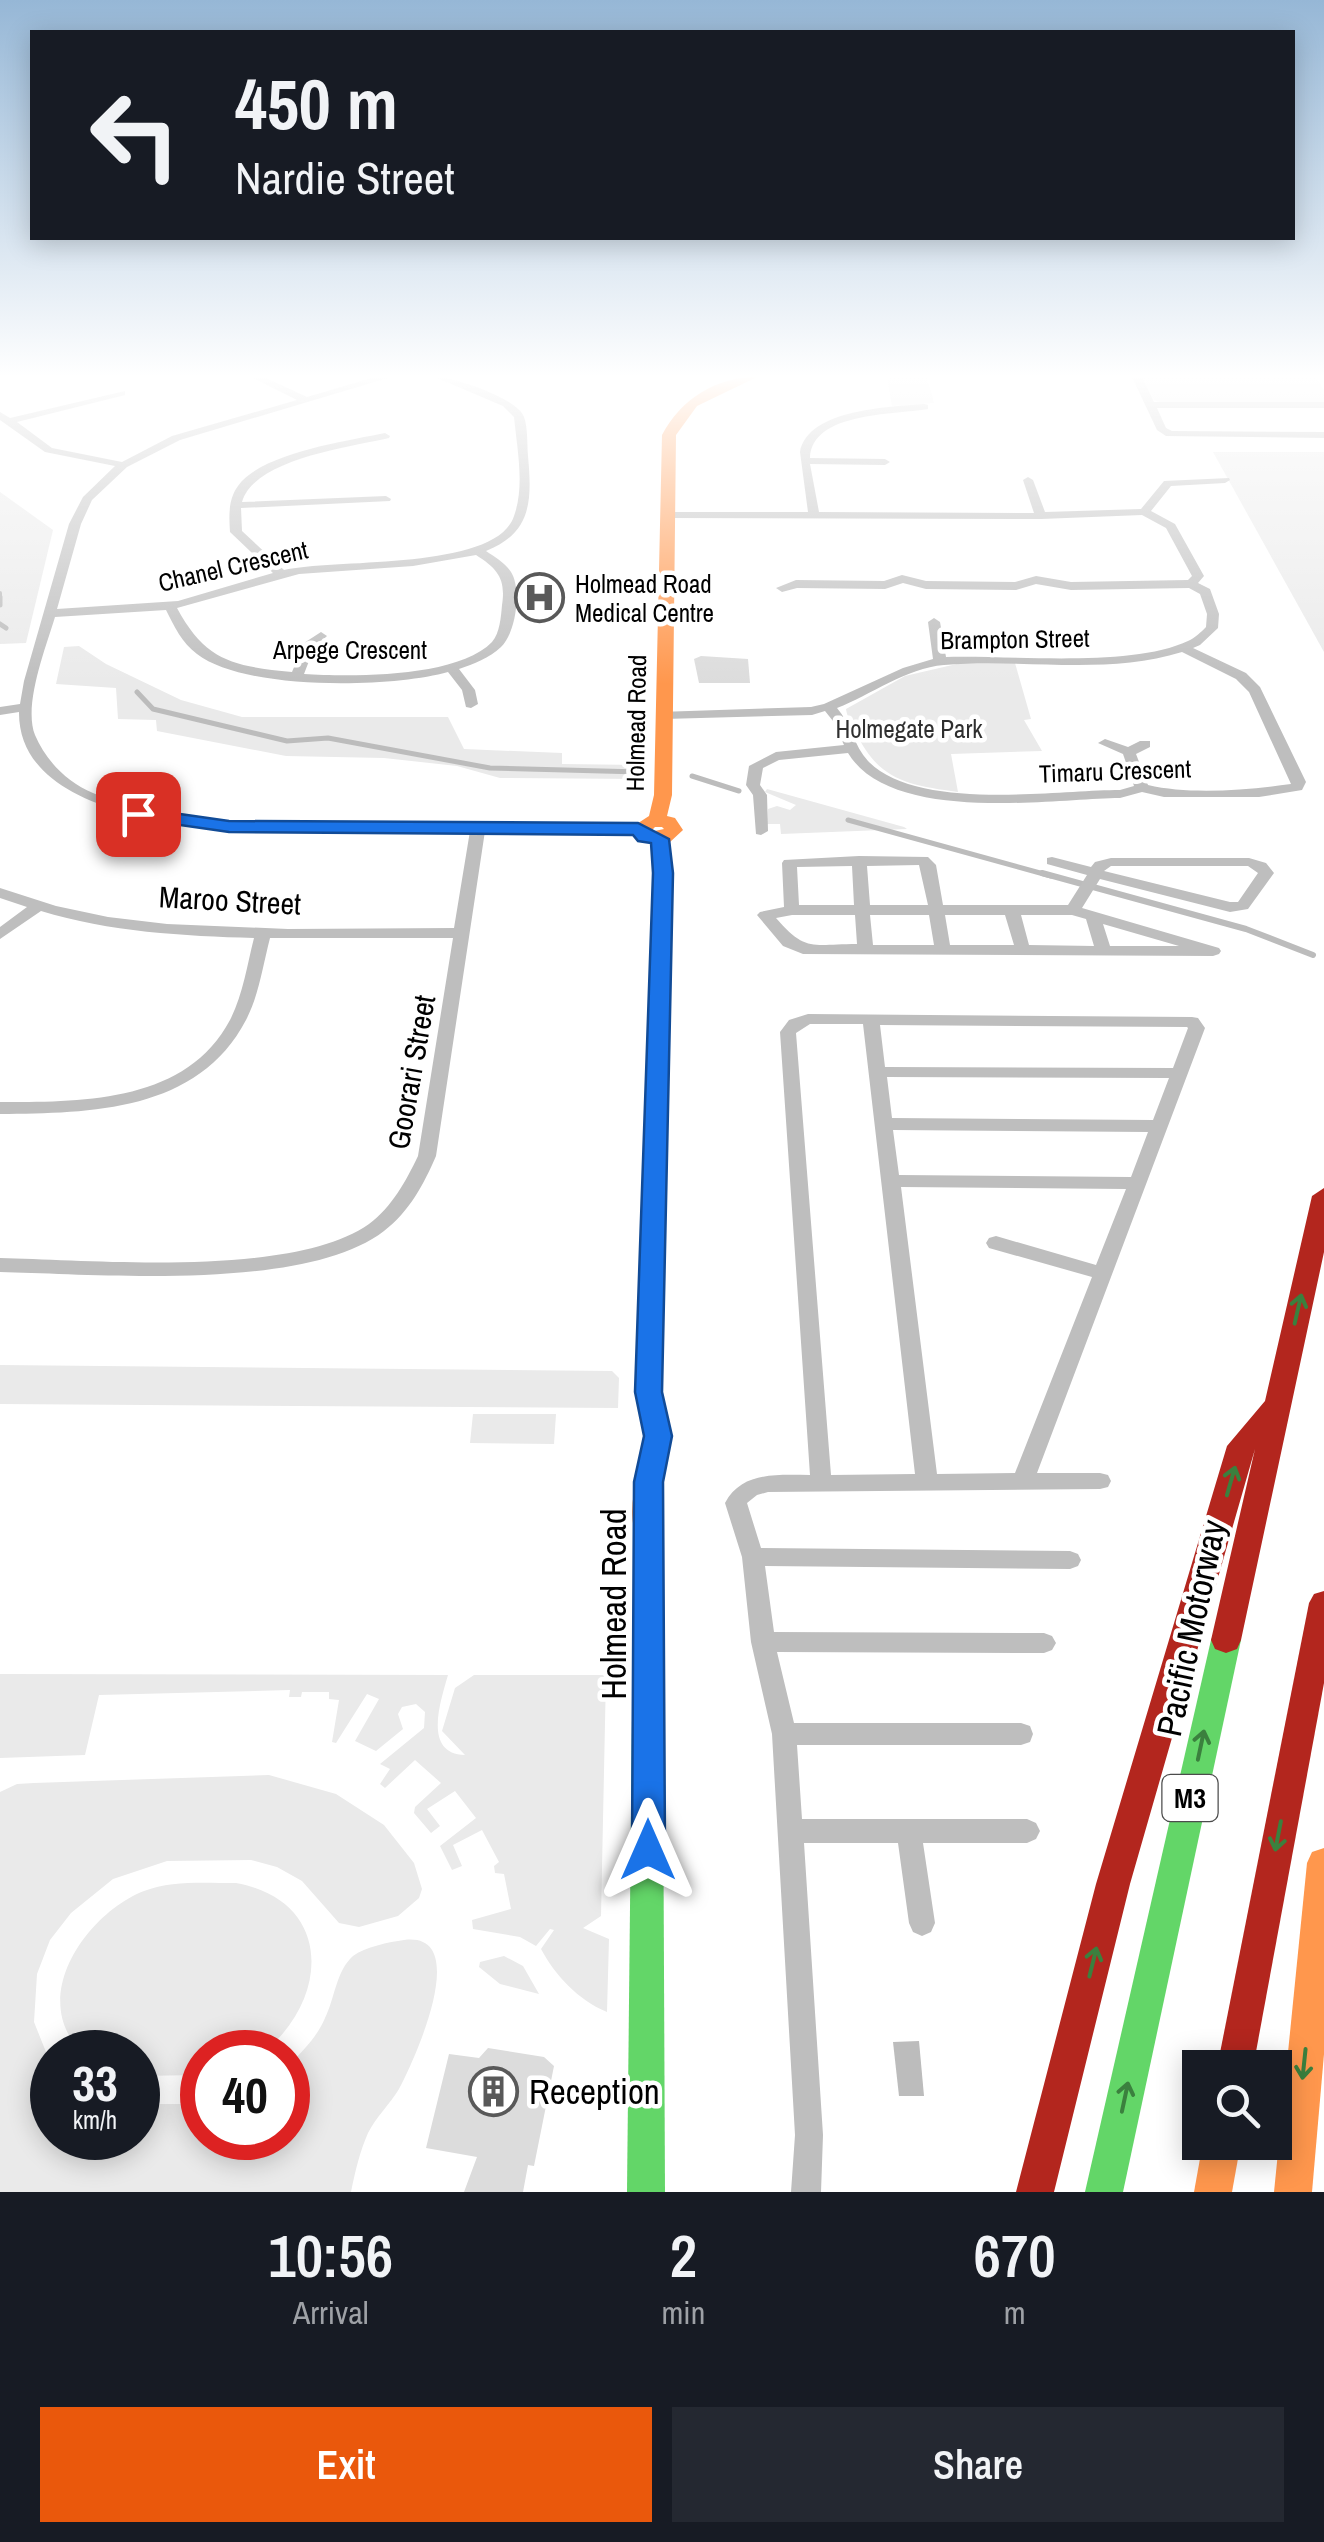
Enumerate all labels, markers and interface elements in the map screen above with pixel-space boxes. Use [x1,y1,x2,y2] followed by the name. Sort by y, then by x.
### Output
[235,57,398,151] text: 450 m
[70,70,200,200] icon: left
[235,147,454,208] text: Nardie Street
[155,532,311,600] street label: Chanel Crescent
[575,567,714,630] place label: Holmead Road Medical Centre
[514,572,566,624] hospital icon: Holmead Road Medical Centre
[940,621,1090,657] street label: Brampton Street
[272,633,427,667] street label: Arpege Crescent
[618,654,654,792] street label: Holmead Road
[836,712,983,746] park label: Holmegate Park
[1038,751,1192,791] street label: Timaru Crescent
[96,772,181,857] pin
[111,787,166,842] icon: arrive
[158,876,302,924] street label: Maroo Street
[378,992,444,1152] street label: Goorari Street
[1290,1294,1308,1326] one-way arrow
[1223,1466,1241,1497] one-way arrow
[590,1508,637,1700] street label: Holmead Road
[1145,1515,1237,1741] street label: Pacific Motorway
[1193,1730,1212,1762] one-way arrow
[1162,1775,1218,1821] road number: M3
[596,1798,700,1902] position arrow
[1268,1819,1287,1851] one-way arrow
[1085,1947,1104,1978] one-way arrow
[180,2030,310,2160] speed limit sign: 40
[1295,2047,1314,2080] one-way arrow
[72,2049,118,2117] text: 33
[1182,2050,1292,2160] map controls
[1182,2050,1292,2160] button: search
[468,2065,520,2117] building icon: Reception
[529,2068,660,2115] place label: Reception
[1117,2082,1135,2114] one-way arrow
[73,2103,117,2137] text: km/h
[268,2215,393,2296] text: 10:56
[670,2215,697,2296] text: 2
[974,2215,1056,2296] text: 670
[293,2291,369,2334] text: Arrival
[662,2291,705,2334] text: min
[1004,2291,1026,2334] text: m
[40,2407,652,2522] button: Exit
[672,2407,1284,2522] button: Share

